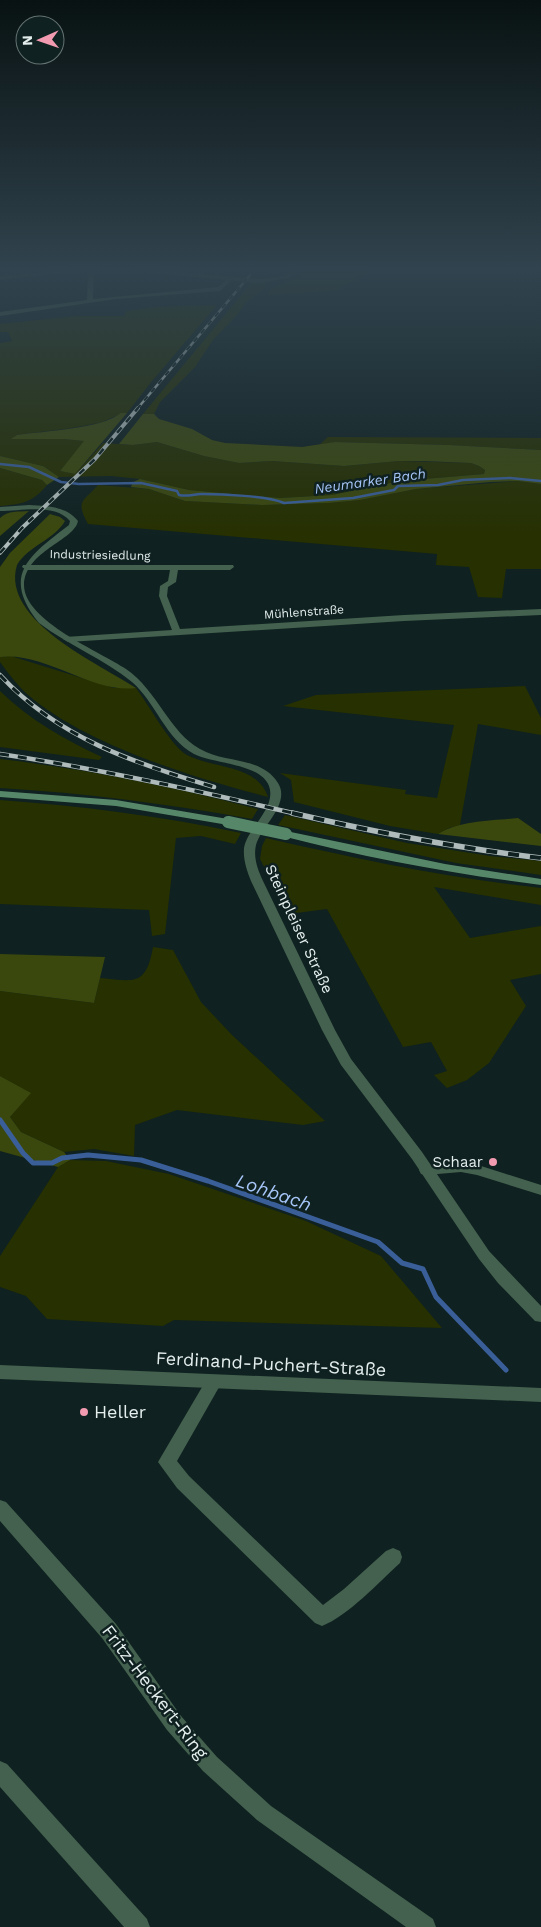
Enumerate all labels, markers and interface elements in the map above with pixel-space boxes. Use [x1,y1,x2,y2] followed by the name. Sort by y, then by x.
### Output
[15,15,65,65] north arrow
[19,35,35,46] text: N
[313,465,427,497] water label: Neumarker Bach
[49,547,151,563] street label: Industriesiedlung
[264,602,345,622] street label: Mühlenstraße
[261,862,337,996] street label: Steinpleiser Straße
[433,1153,483,1171] place label: Schaar
[487,1156,499,1168] marker: Schaar
[233,1169,315,1216] water label: Lohbach
[155,1347,387,1380] street label: Ferdinand-Puchert-Straße
[94,1401,146,1422] place label: Heller
[78,1406,90,1418] marker: Heller
[98,1621,213,1763] street label: Fritz-Heckert-Ring

